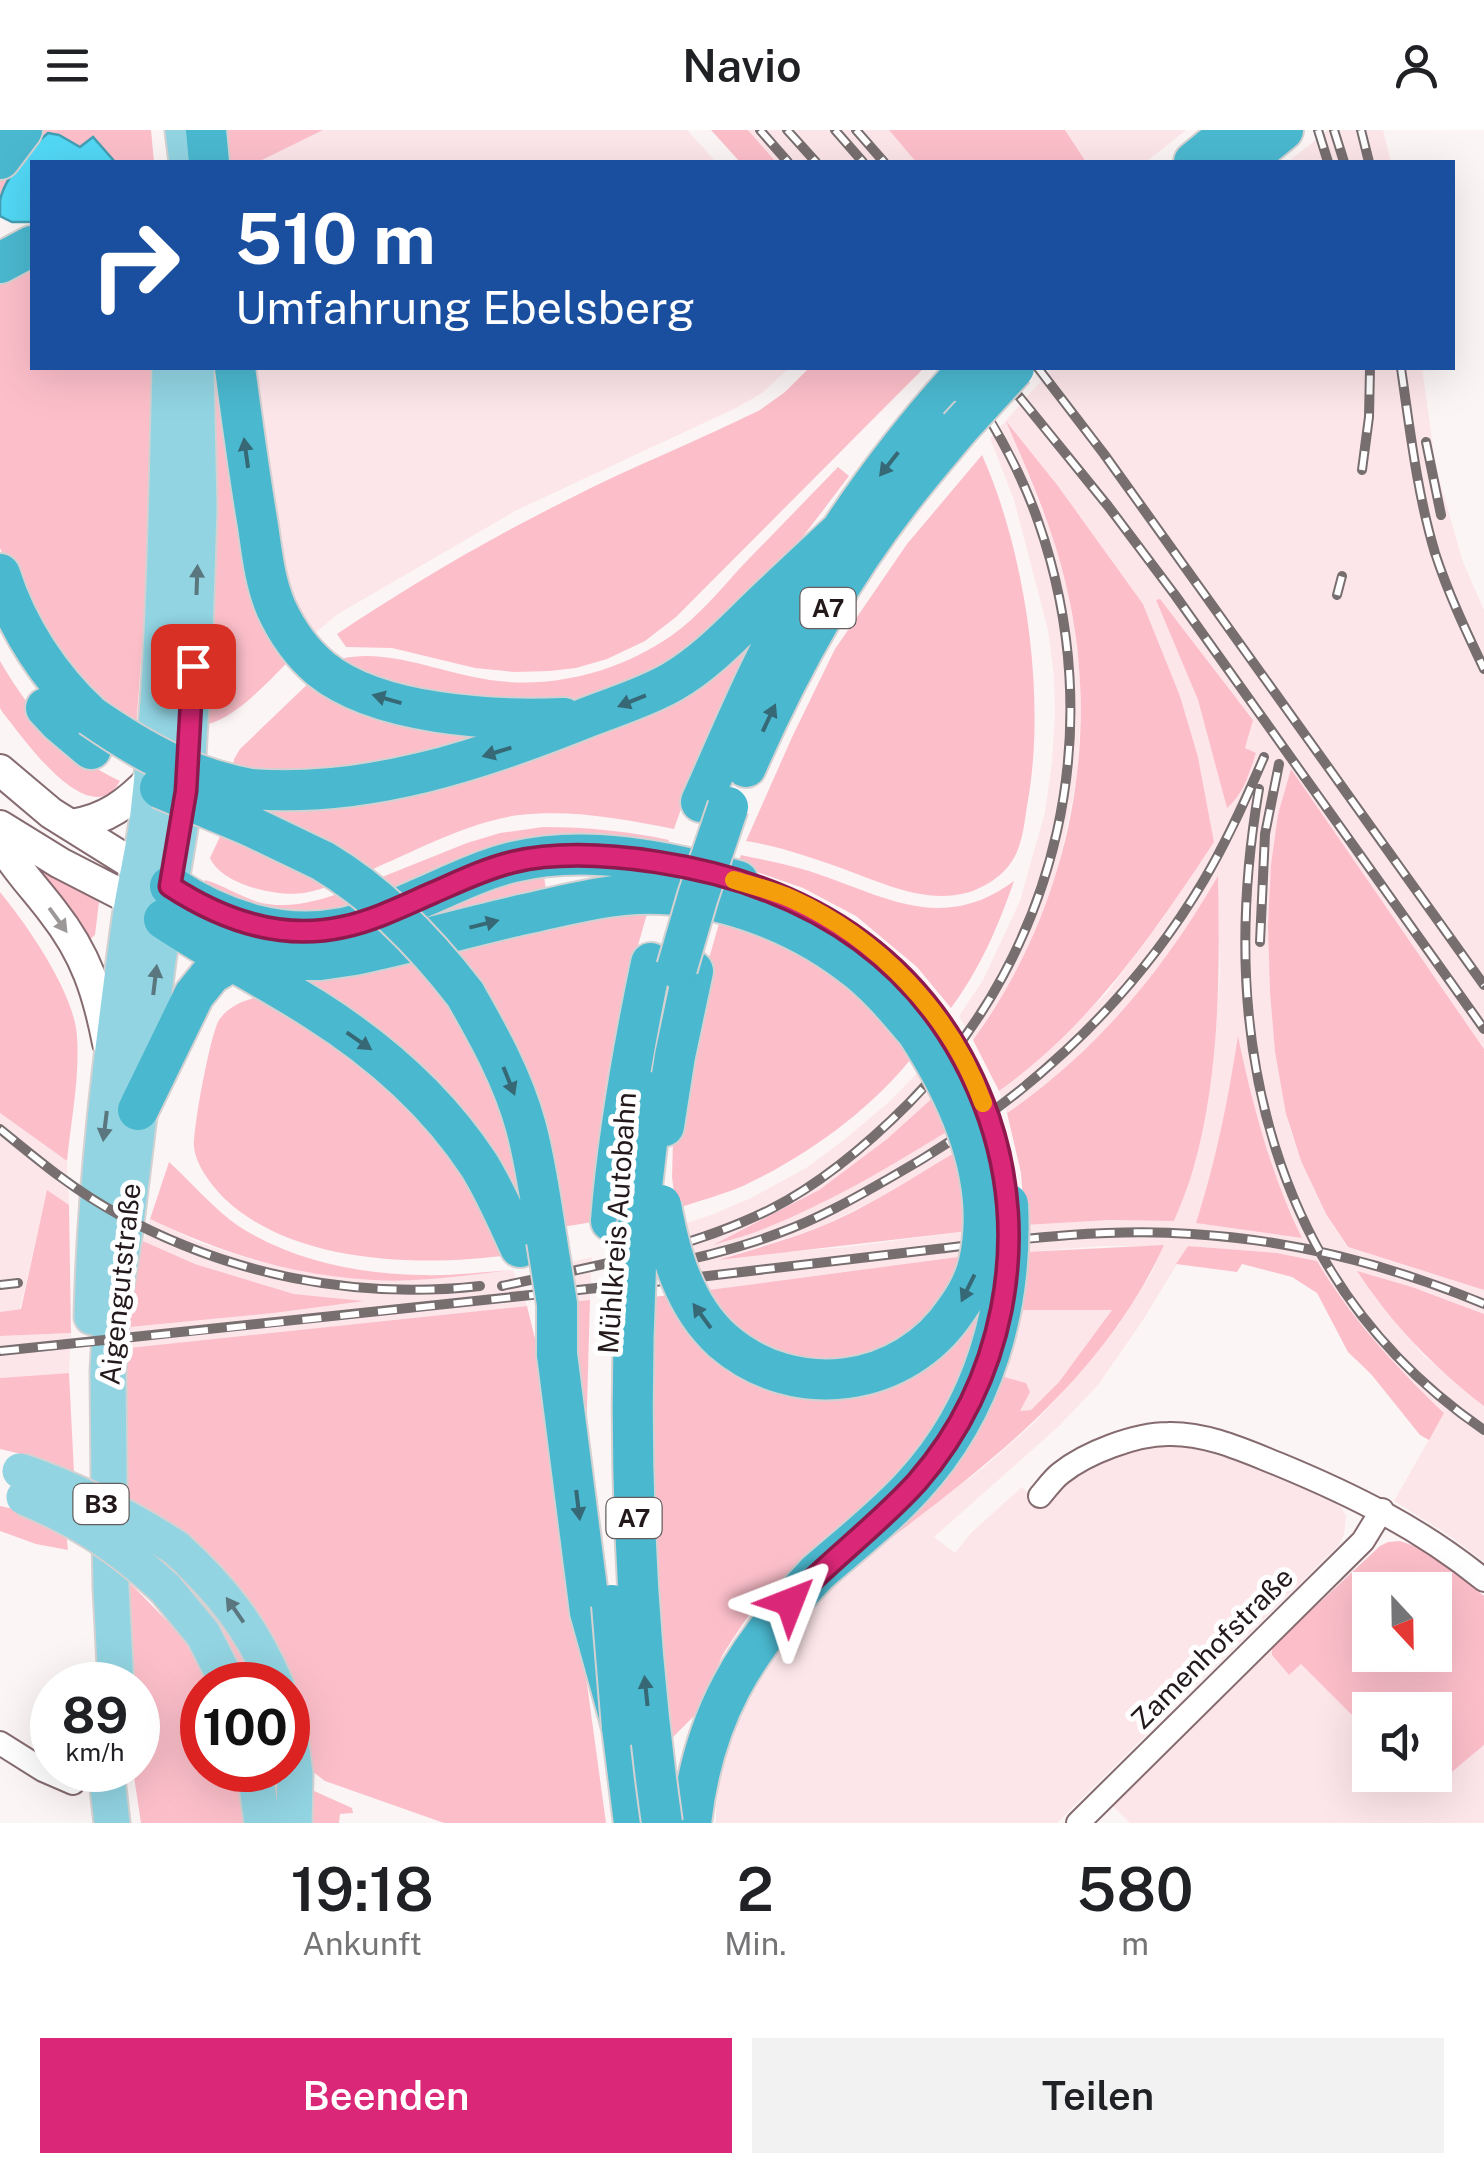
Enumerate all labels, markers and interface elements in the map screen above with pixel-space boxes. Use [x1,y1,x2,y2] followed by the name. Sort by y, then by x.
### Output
[40,38,95,93] icon: menu
[1389,38,1444,93] icon: person
[682,39,802,92] text: Navio
[235,197,436,280] text: 510 m
[70,200,200,330] icon: right
[235,281,695,334] text: Umfahrung Ebelsberg
[238,436,254,468] one-way arrow
[879,451,900,476] one-way arrow
[189,563,205,595] one-way arrow
[800,588,856,628] road number: A7
[151,624,236,709] pin
[166,639,221,694] icon: arrive
[371,691,402,707] one-way arrow
[616,693,646,709] one-way arrow
[760,703,777,732] one-way arrow
[481,745,511,760] one-way arrow
[48,907,68,933] one-way arrow
[469,916,500,931] one-way arrow
[148,963,164,995] one-way arrow
[346,1031,372,1050] one-way arrow
[502,1066,518,1096] one-way arrow
[591,1091,642,1355] street label: Mühlkreis Autobahn
[97,1110,113,1142] one-way arrow
[92,1181,147,1387] street label: Aigengutstraße
[960,1274,977,1303] one-way arrow
[693,1303,713,1329] one-way arrow
[74,1484,128,1524] road number: B3
[570,1490,586,1521] one-way arrow
[606,1498,662,1538] road number: A7
[738,1550,842,1654] position arrow
[1124,1560,1299,1735] street label: Zamenhofstraße
[1352,1572,1452,1672] north arrow
[1352,1572,1452,1792] map controls
[226,1597,245,1624] one-way arrow
[180,1662,310,1792] speed limit sign: 100
[638,1675,654,1707] one-way arrow
[62,1685,128,1744] text: 89
[1352,1692,1452,1792] button: sound
[66,1737,124,1767] text: km/h
[290,1854,434,1925] text: 19:18
[737,1854,774,1925] text: 2
[1077,1854,1194,1925] text: 580
[302,1925,422,1962] text: Ankunft
[724,1925,786,1962] text: Min.
[1121,1925,1149,1962] text: m
[40,2038,732,2153] button: Beenden
[752,2038,1444,2153] button: Teilen

